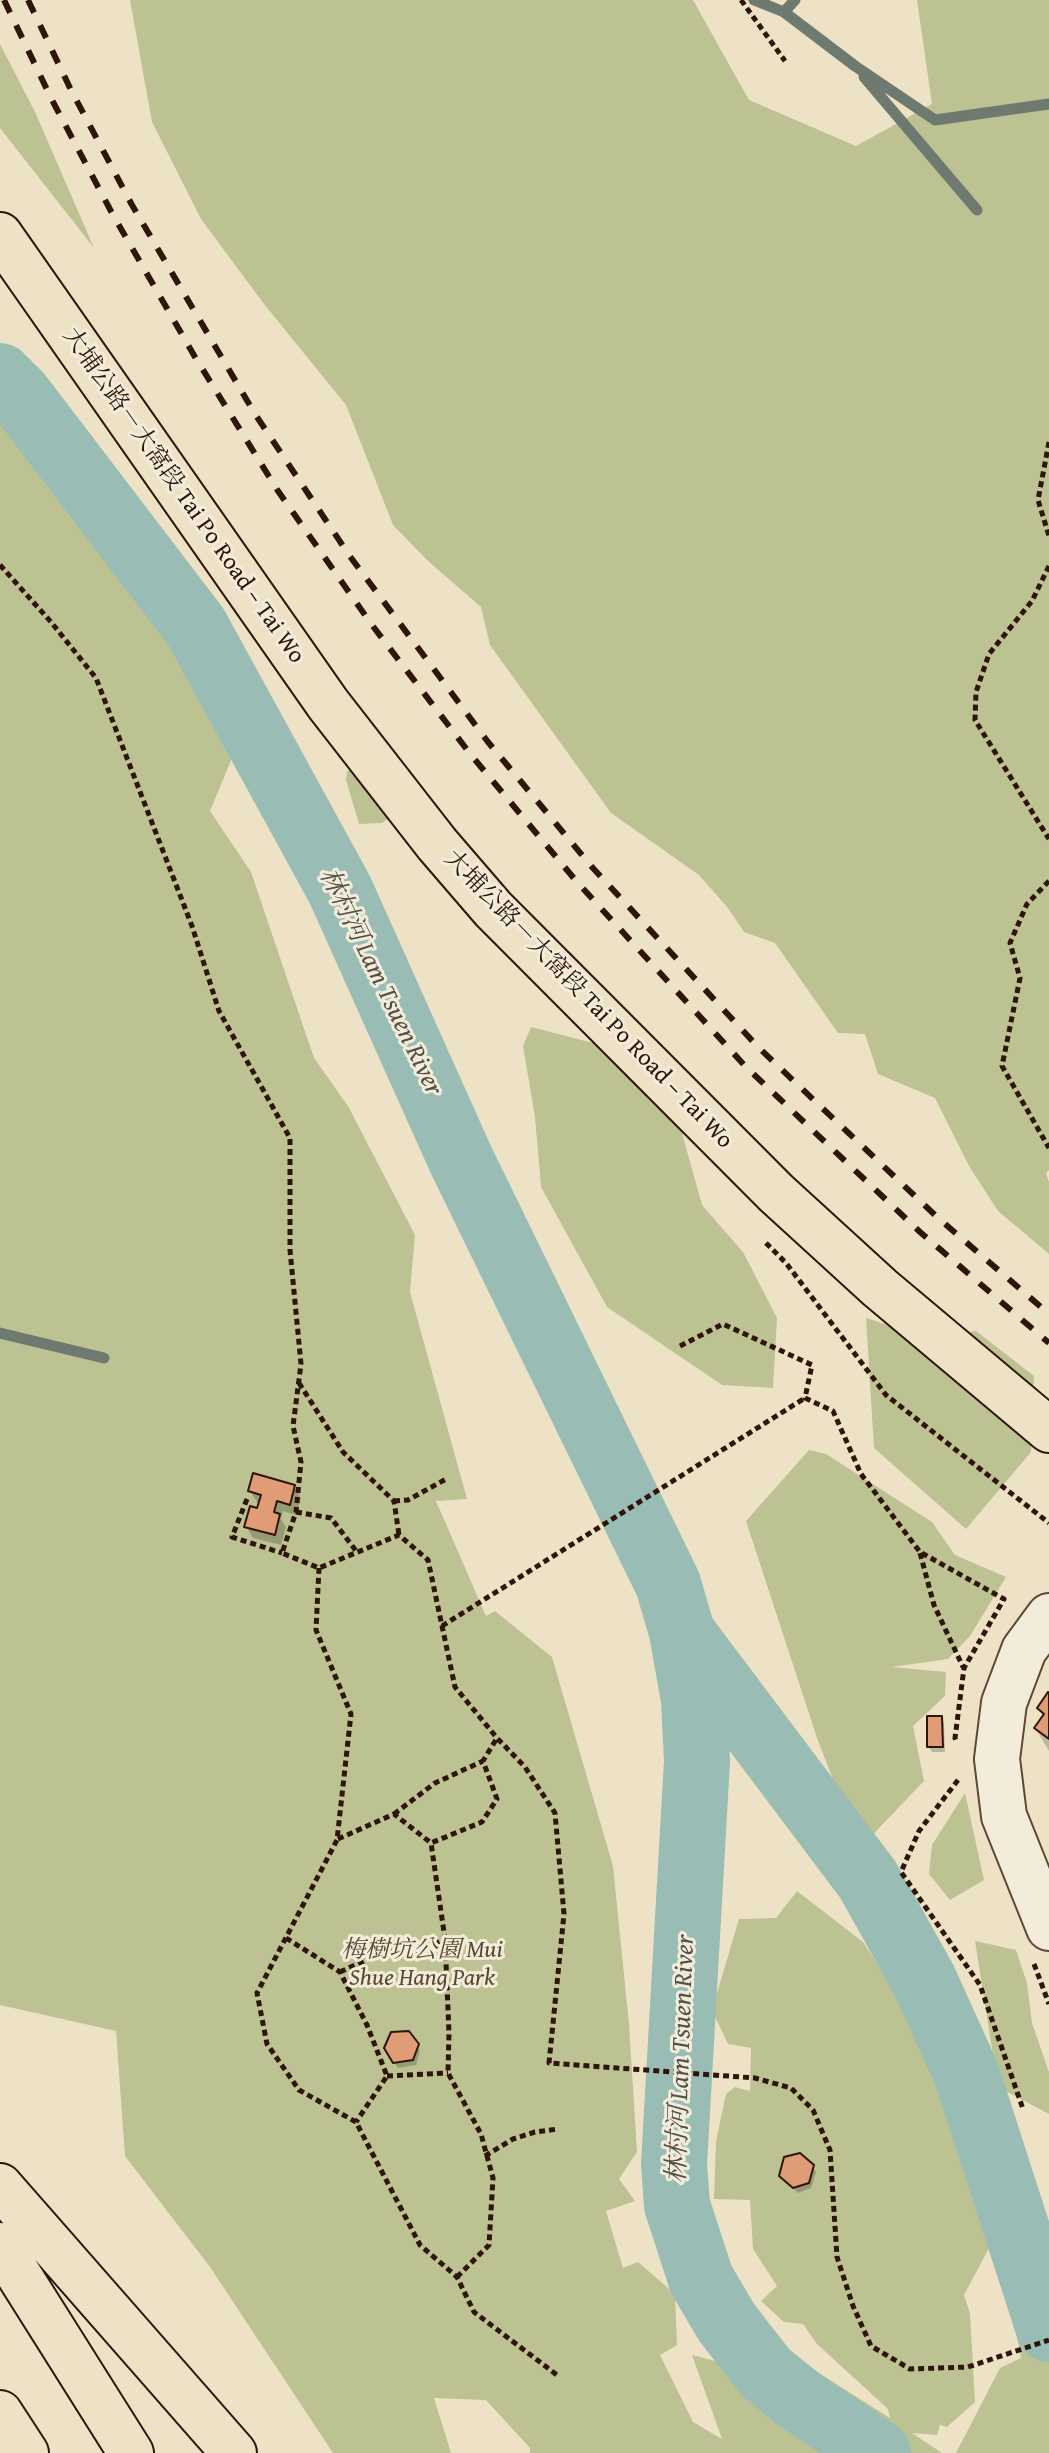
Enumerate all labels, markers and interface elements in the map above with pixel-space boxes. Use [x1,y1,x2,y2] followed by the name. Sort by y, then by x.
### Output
[56,323,310,669] street label: 大埔公路－大窩段 Tai Po Road – Tai Wo
[438,845,738,1155] street label: 大埔公路－大窩段 Tai Po Road – Tai Wo
[311,863,449,1101] water label: 林村河 Lam Tsuen River
[662,1934,702,2184] water label: 林村河 Lam Tsuen River
[341,1937,503,1993] park label: 梅樹坑公園 Mui Shue Hang Park

